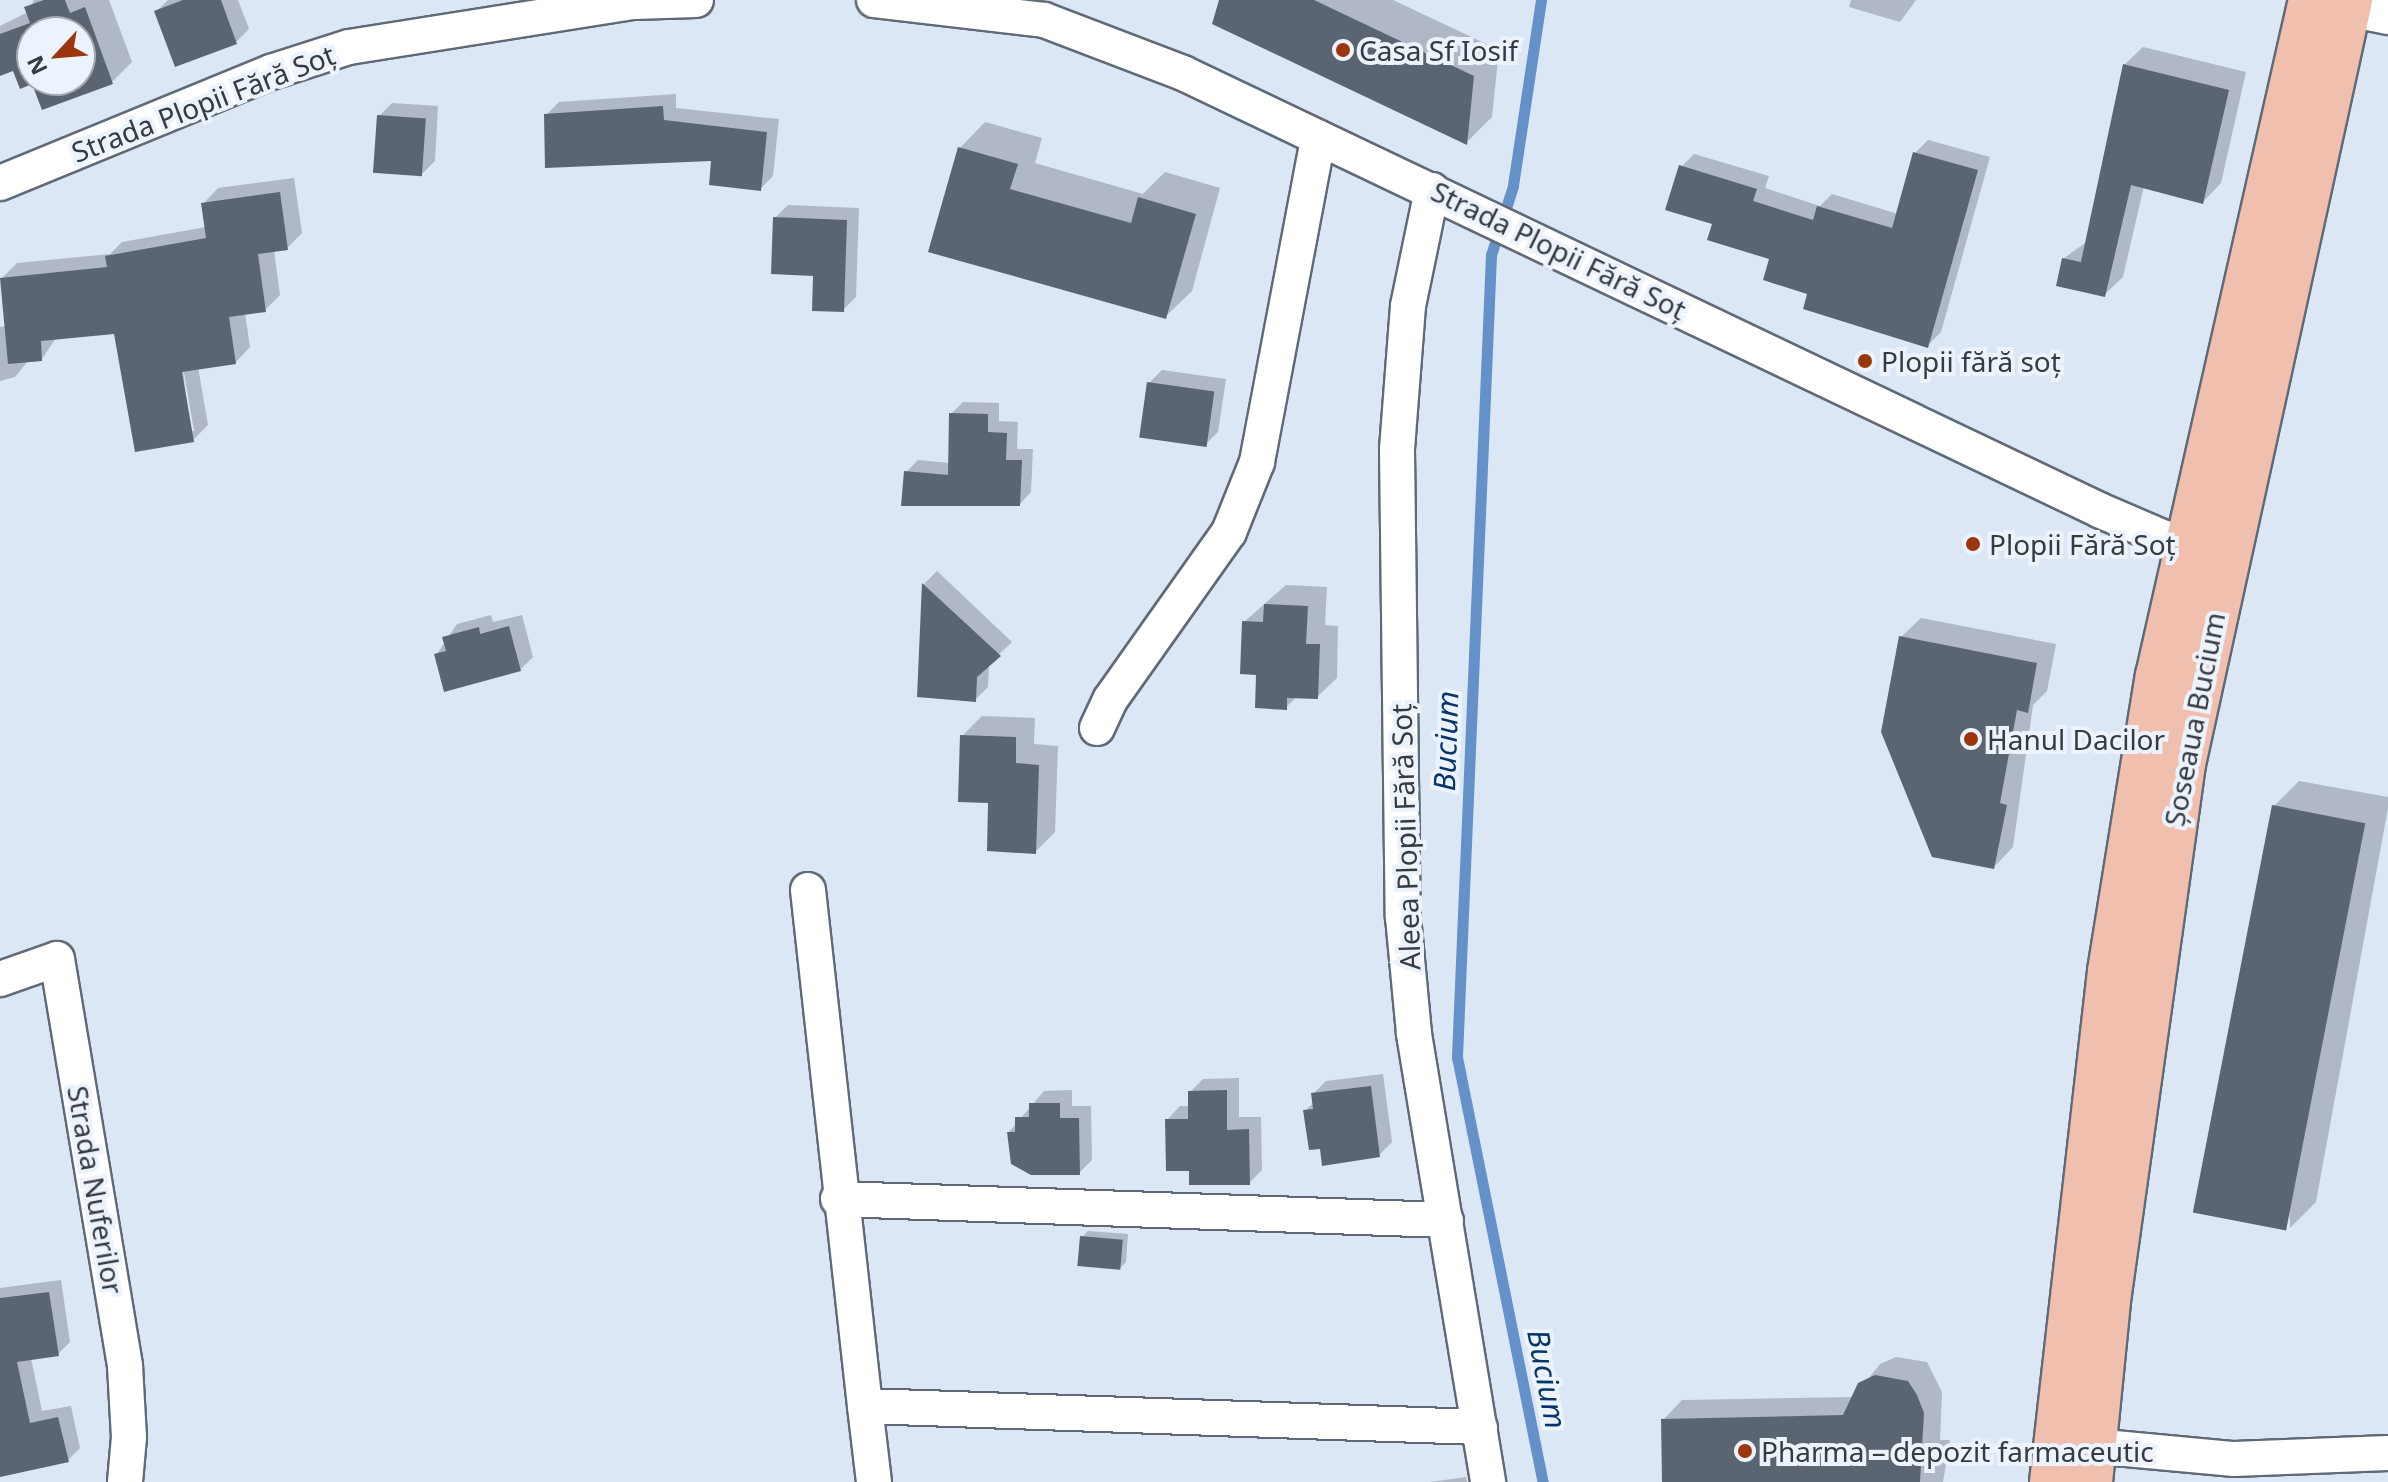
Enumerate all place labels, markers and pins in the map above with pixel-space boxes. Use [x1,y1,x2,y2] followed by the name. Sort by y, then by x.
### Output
[1359,33,1518,67] place label: Casa Sf Iosif
[1334,41,1352,59] marker: Casa Sf Iosif
[1881,344,2061,378] place label: Plopii fără soț
[1856,352,1874,370] marker: Plopii fără soț
[1989,527,2176,561] place label: Plopii Fără Soț
[1964,535,1982,553] marker: Plopii Fără Soț
[1987,722,2165,756] place label: Hanul Dacilor
[1962,730,1980,748] marker: Hanul Dacilor
[1761,1434,2154,1468] place label: Pharma – depozit farmaceutic
[1736,1442,1754,1460] marker: Pharma – depozit farmaceutic

